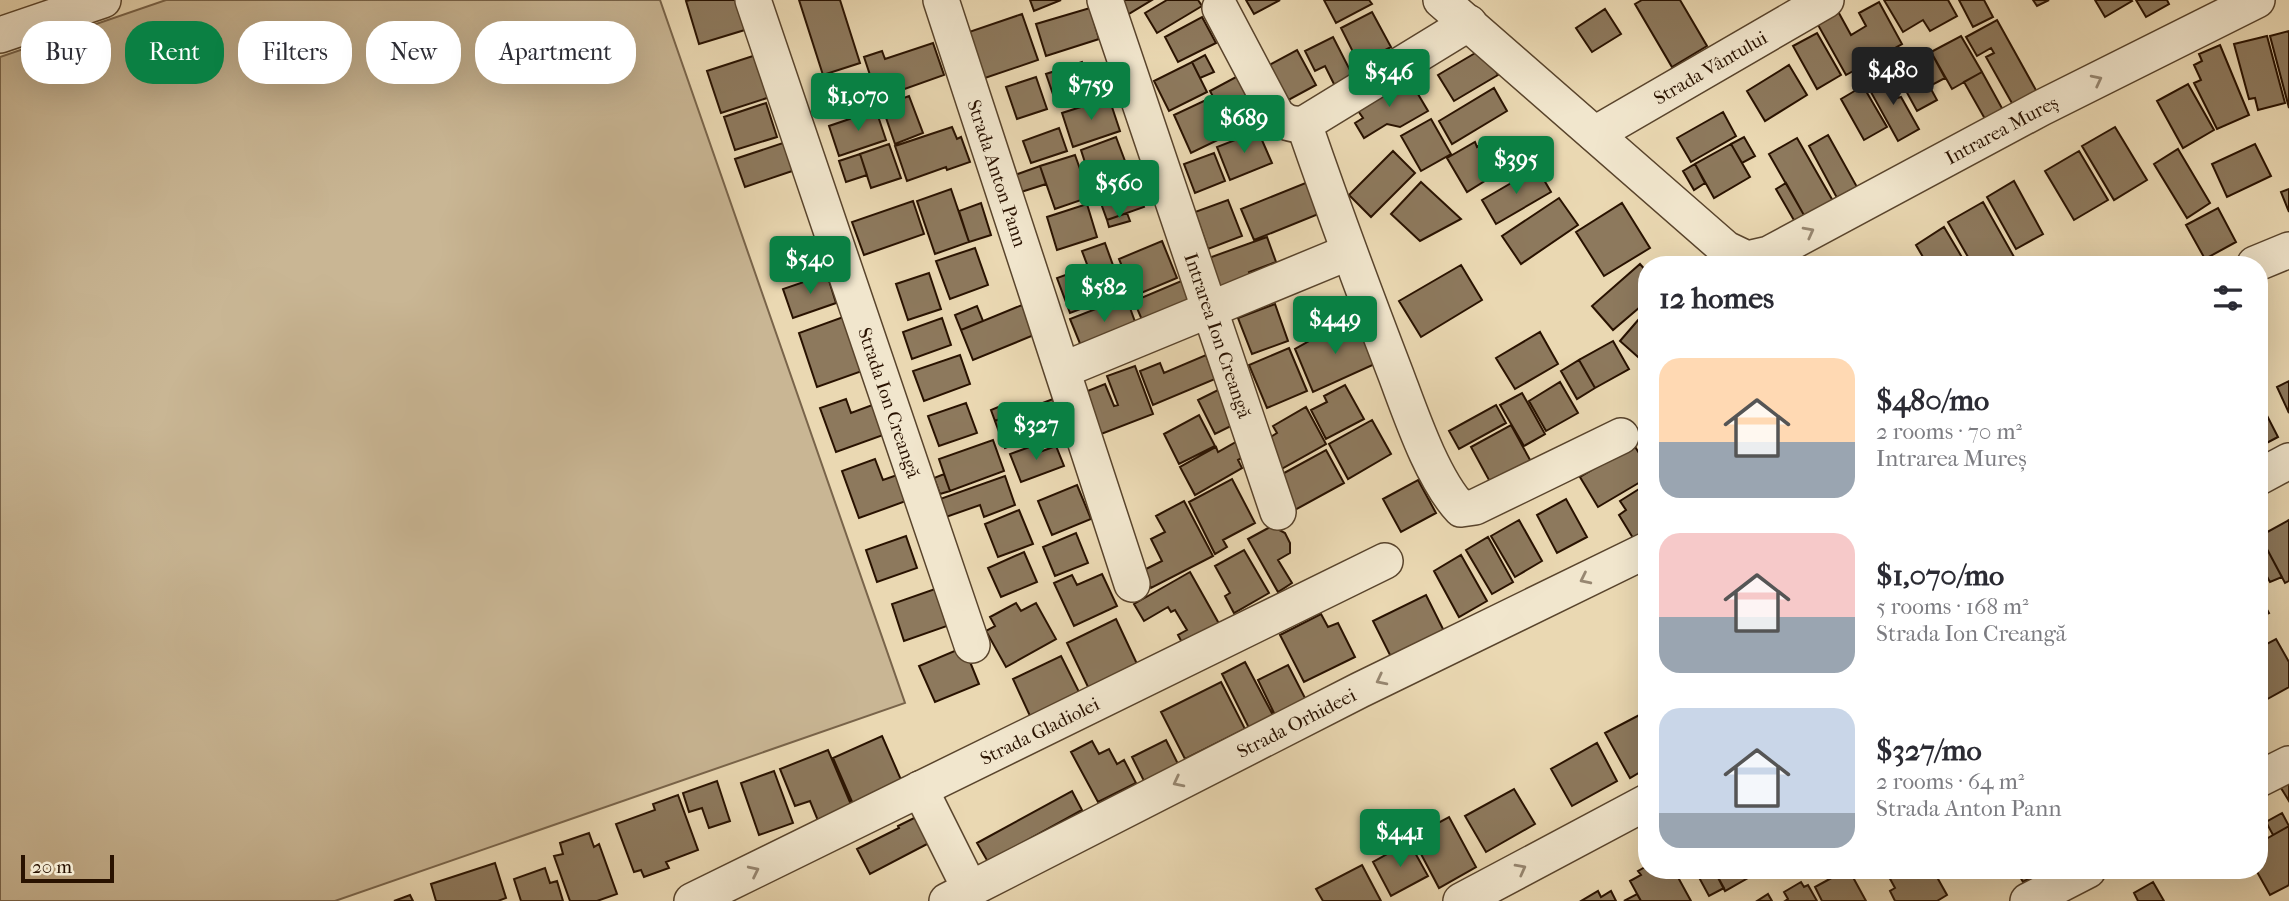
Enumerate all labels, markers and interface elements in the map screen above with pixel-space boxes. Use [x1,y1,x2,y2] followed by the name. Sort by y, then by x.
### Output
[21,21,111,84] chip: Buy
[125,21,224,84] chip: Rent
[238,21,352,84] chip: Filters
[366,21,461,84] chip: New
[475,21,636,84] chip: Apartment
[1650,26,1771,110] street label: Strada Vântului
[1852,48,1934,107] pin: $480
[1348,50,1430,109] pin: $546
[1868,56,1918,83] text: $480
[1365,58,1413,85] text: $546
[1050,62,1132,122] pin: $759
[1068,71,1114,98] text: $759
[801,74,915,133] pin: $1,070
[2090,74,2102,88] one-way arrow
[827,82,889,109] text: $1,070
[1942,91,2062,169] street label: Intrarea Mureș
[1203,96,1285,155] pin: $689
[962,97,1031,250] street label: Strada Anton Pann
[1220,104,1268,131] text: $689
[1475,136,1557,196] pin: $395
[1494,145,1538,172] text: $395
[1078,160,1160,220] pin: $560
[1095,169,1143,196] text: $560
[1802,227,1814,240] one-way arrow
[769,236,851,296] pin: $540
[786,245,834,272] text: $540
[1179,250,1256,421] street label: Intrarea Ion Creangă
[1063,264,1145,324] pin: $582
[1081,273,1127,300] text: $582
[2209,279,2247,317] icon: filters
[1659,281,1774,316] text: 12 homes
[1294,296,1376,356] pin: $449
[1309,305,1361,332] text: $449
[853,325,924,481] street label: Strada Ion Creangă
[1876,383,1989,418] text: $480/mo
[1715,386,1799,470] icon: home
[995,402,1077,462] pin: $327
[1013,411,1059,438] text: $327
[1876,418,2022,445] text: 2 rooms · 70 m²
[1876,445,2027,472] text: Intrarea Mureș
[1876,558,2004,593] text: $1,070/mo
[1715,561,1799,645] icon: home
[1580,571,1592,585] one-way arrow
[1876,593,2029,620] text: 5 rooms · 168 m²
[1876,620,2066,647] text: Strada Ion Creangă
[1376,671,1388,685] one-way arrow
[1233,684,1360,763] street label: Strada Orhideei
[977,693,1103,770] street label: Strada Gladiolei
[1876,733,1982,768] text: $327/mo
[1715,736,1799,820] icon: home
[1876,768,2024,795] text: 2 rooms · 64 m²
[1173,774,1185,788] one-way arrow
[1876,795,2062,822] text: Strada Anton Pann
[1359,810,1441,869] pin: $441
[1376,818,1424,845] text: $441
[21,852,114,884] scale bar
[32,856,72,878] text: 20 m
[1514,863,1527,877] one-way arrow
[747,865,759,879] one-way arrow

